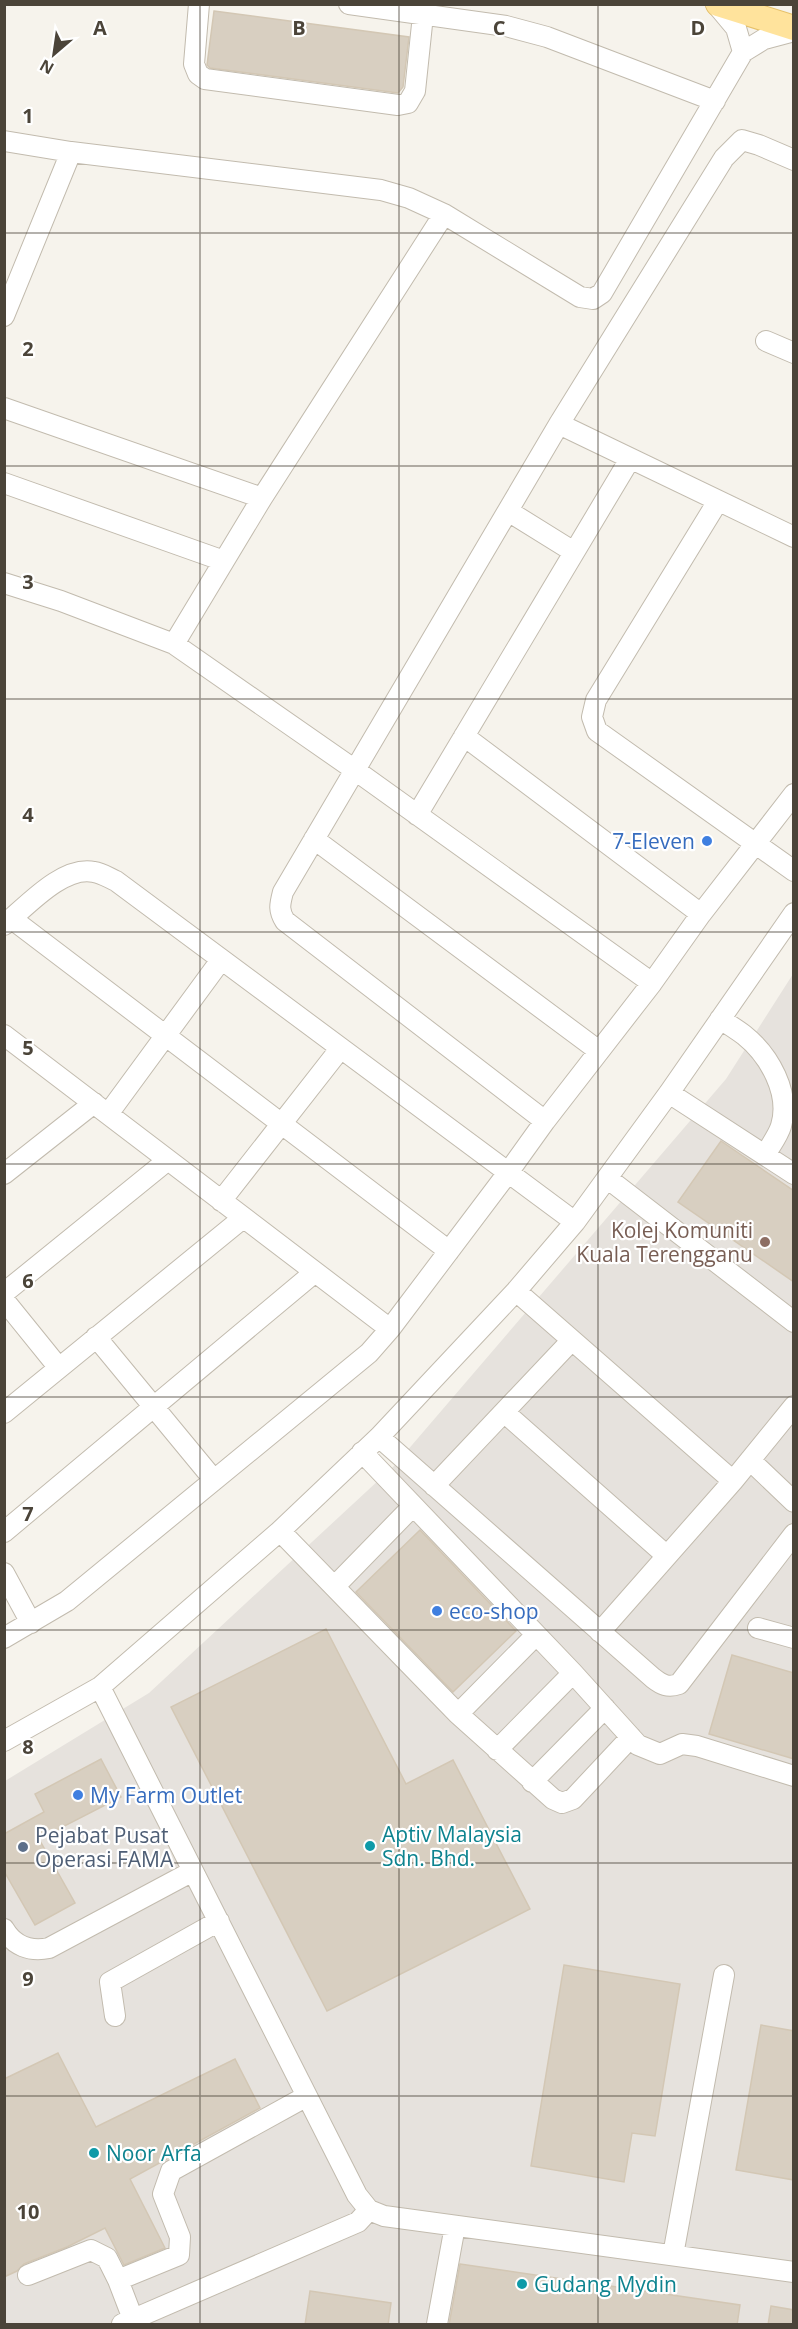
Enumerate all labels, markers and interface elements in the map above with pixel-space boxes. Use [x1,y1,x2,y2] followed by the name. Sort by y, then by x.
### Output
[93,14,107,41] text: A
[292,14,306,41] text: B
[493,14,506,41] text: C
[691,14,705,41] text: D
[24,24,84,84] north arrow
[36,54,58,80] text: N
[22,102,34,129] text: 1
[22,335,34,362] text: 2
[22,568,34,595] text: 3
[22,801,34,828] text: 4
[612,827,695,855] place label: 7-Eleven
[700,834,714,848] marker: 7-Eleven
[22,1034,34,1061] text: 5
[576,1216,753,1268] place label: Kolej Komuniti Kuala Terengganu
[758,1235,772,1249] marker: Kolej Komuniti Kuala Terengganu
[22,1267,34,1294] text: 6
[22,1500,34,1527] text: 7
[449,1597,539,1625] place label: eco-shop
[430,1604,444,1618] marker: eco-shop
[22,1733,34,1760] text: 8
[90,1781,242,1809] place label: My Farm Outlet
[71,1788,85,1802] marker: My Farm Outlet
[382,1820,522,1872] place label: Aptiv Malaysia Sdn. Bhd.
[35,1821,174,1873] place label: Pejabat Pusat Operasi FAMA
[363,1839,377,1853] marker: Aptiv Malaysia Sdn. Bhd.
[16,1840,30,1854] marker: Pejabat Pusat Operasi FAMA
[22,1965,34,1992] text: 9
[106,2139,202,2167] place label: Noor Arfa
[87,2146,101,2160] marker: Noor Arfa
[17,2198,39,2225] text: 10
[534,2270,677,2298] place label: Gudang Mydin
[515,2277,529,2291] marker: Gudang Mydin

